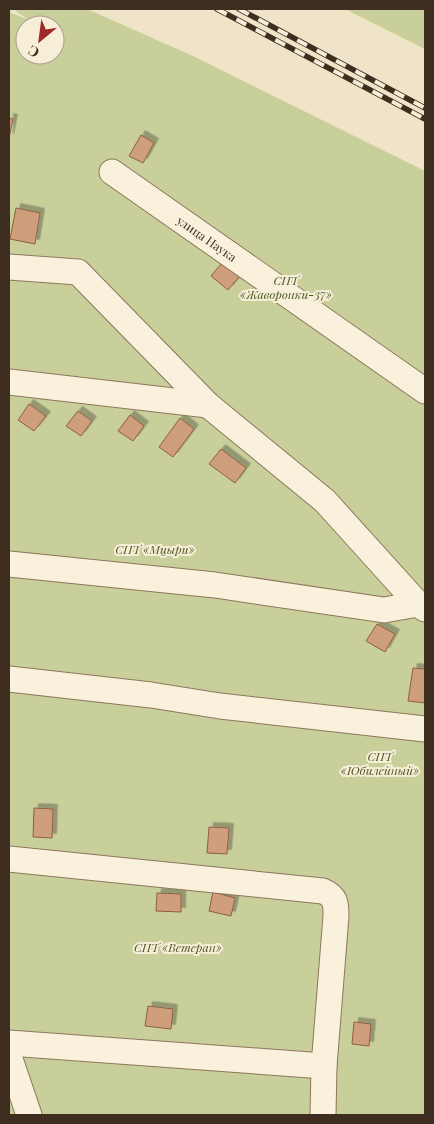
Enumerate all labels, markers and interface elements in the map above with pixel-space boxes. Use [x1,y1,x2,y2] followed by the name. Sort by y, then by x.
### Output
[15,15,65,65] north arrow
[24,41,42,63] text: С
[173,212,240,265] street label: улица Наука
[240,272,332,302] park label: СНТ «Жаворонки-37»
[115,541,195,557] park label: СНТ «Мцыри»
[341,748,419,778] park label: СНТ «Юбилейный»
[134,939,222,955] park label: СНТ «Ветеран»

